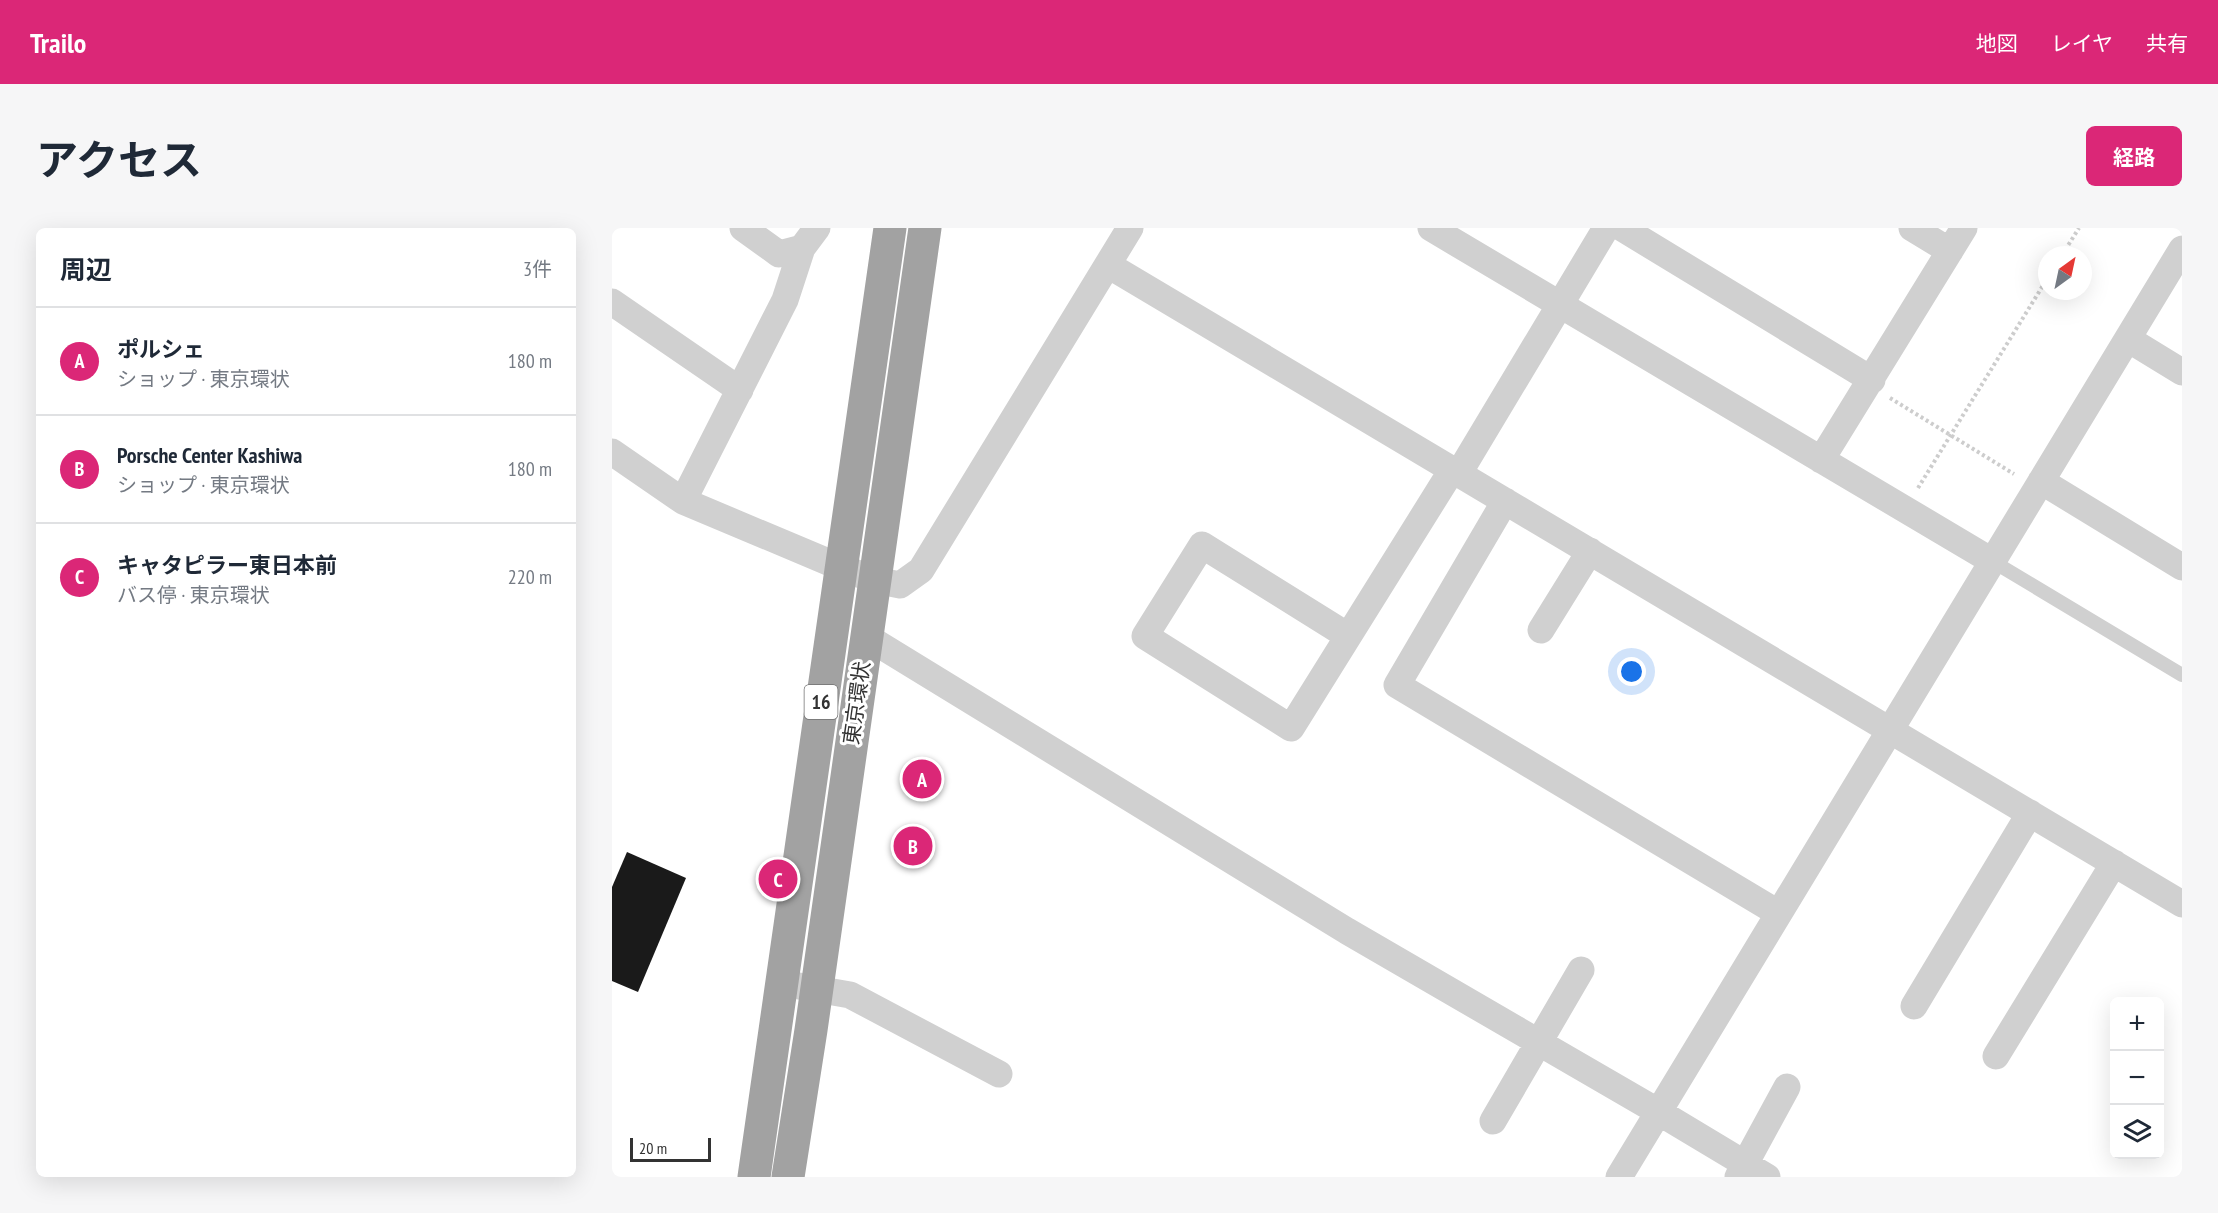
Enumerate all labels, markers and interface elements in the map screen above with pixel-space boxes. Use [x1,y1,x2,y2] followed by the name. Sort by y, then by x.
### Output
[30,24,86,61] text: Trailo
[1976,30,2018,57] text: 地図
[2051,30,2113,57] text: レイヤ
[2146,30,2188,57] text: 共有
[2086,126,2182,186] button: 経路
[36,132,202,187] text: アクセス
[2038,246,2092,300] north arrow
[60,253,112,286] text: 周辺
[523,256,552,282] text: 3件
[117,335,205,363] text: ポルシェ
[74,348,85,374] text: A
[508,348,552,374] text: 180 m
[117,366,290,392] text: ショップ · 東京環状
[117,441,302,469] text: Porsche Center Kashiwa
[75,456,84,482] text: B
[508,456,552,482] text: 180 m
[117,472,290,498] text: ショップ · 東京環状
[117,551,337,579] text: キャタピラー東日本前
[75,564,84,590] text: C
[508,564,552,590] text: 220 m
[117,582,270,608] text: バス停 · 東京環状
[1617,657,1646,686] your location
[837,659,876,746] street label: 東京環状
[804,685,838,719] road number: 16
[902,756,942,802] pin: A
[894,824,932,868] pin: B
[758,856,798,902] pin: C
[2110,997,2164,1159] map controls
[2110,997,2164,1051] button: +
[2110,1051,2164,1105] button: −
[2110,1105,2164,1159] button: layers
[630,1135,711,1162] scale bar
[639,1138,667,1158] text: 20 m

